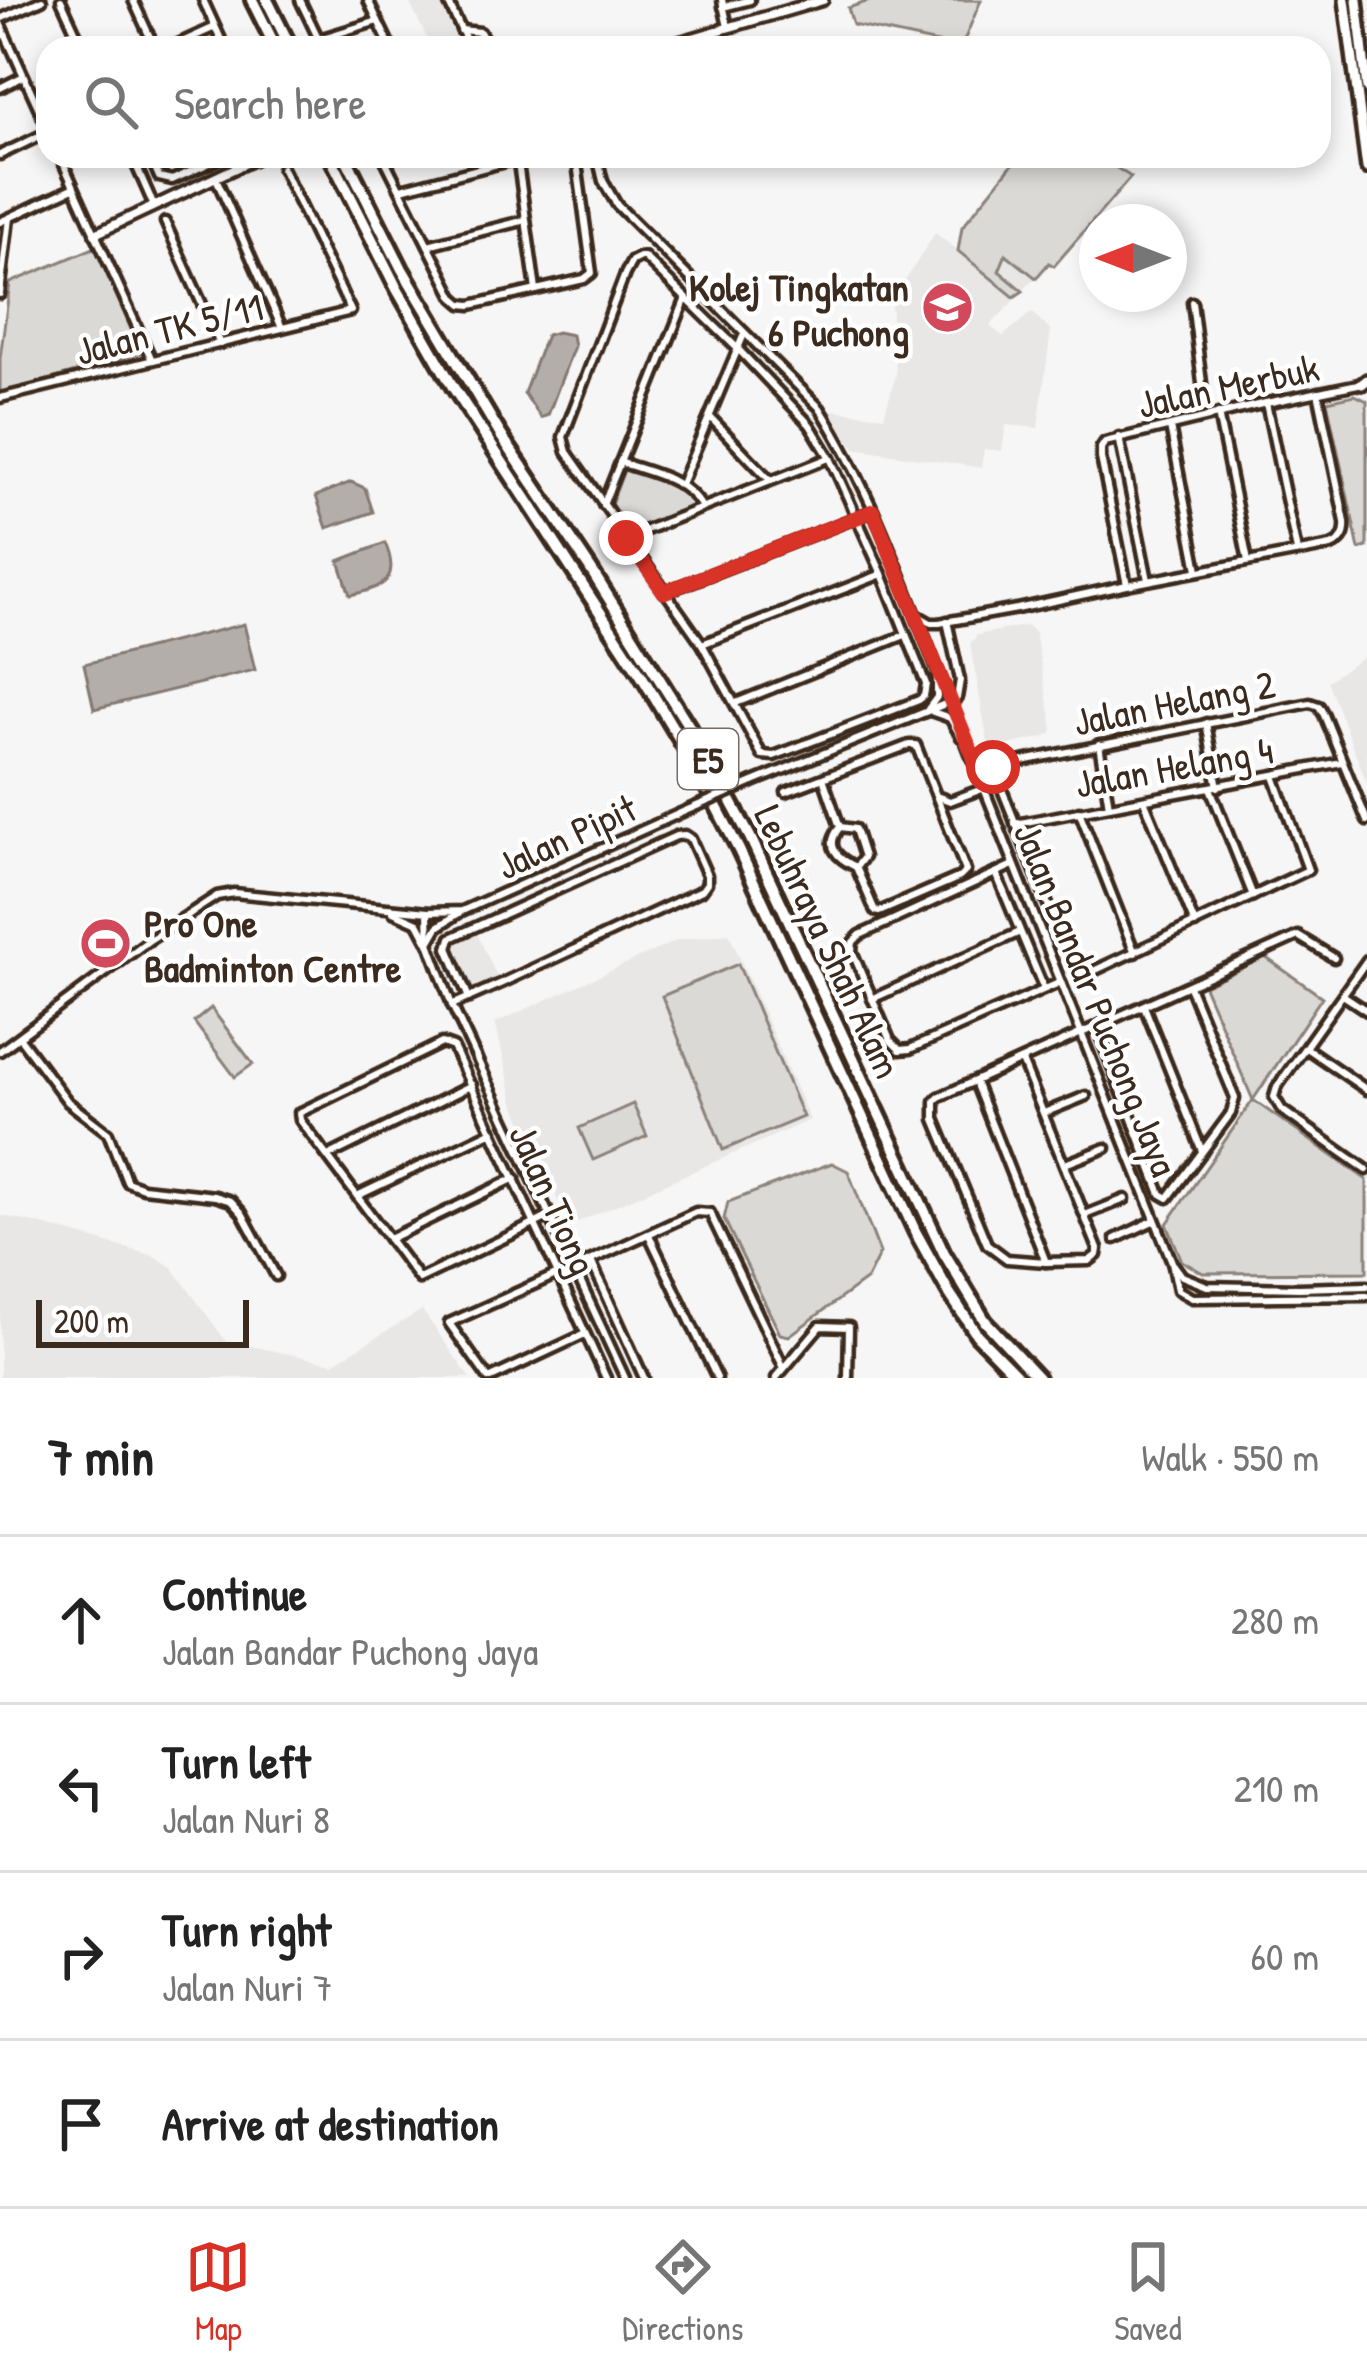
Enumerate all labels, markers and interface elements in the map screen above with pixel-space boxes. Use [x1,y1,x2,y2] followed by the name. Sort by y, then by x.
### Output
[36,36,1331,168] search box
[78,69,144,135] icon: search
[174,72,366,133] text: Search here
[1079,204,1187,312] north arrow
[689,260,909,359] place label: Kolej Tingkatan 6 Puchong
[70,279,268,377] street label: Jalan TK 5/11
[920,280,976,336] school or university icon: Kolej Tingkatan 6 Puchong
[1133,340,1323,430] street label: Jalan Merbuk
[599,511,653,565] route end
[1069,657,1279,747] street label: Jalan Helang 2
[1071,723,1277,809] street label: Jalan Helang 4
[678,729,738,789] road number: E5
[966,740,1020,794] route start
[488,780,645,891] street label: Jalan Pipit
[743,796,915,1086] street label: Lebuhraya Shah Alam
[1002,815,1192,1183] street label: Jalan Bandar Puchong Jaya
[144,896,402,994] place label: Pro One Badminton Centre
[77,916,133,972] sports icon: Pro One Badminton Centre
[497,1115,611,1283] street label: Jalan Tiong
[36,1294,249,1347] scale bar
[54,1299,129,1343] text: 200 m
[48,1422,154,1491] text: 7 min
[1141,1430,1319,1483] text: Walk · 550 m
[162,1563,307,1624] text: Continue
[48,1587,114,1653] icon: ahead
[1231,1593,1319,1646] text: 280 m
[162,1624,538,1677] text: Jalan Bandar Puchong Jaya
[162,1731,311,1792] text: Turn left
[48,1755,114,1821] icon: left
[1234,1761,1319,1814] text: 210 m
[162,1792,330,1845] text: Jalan Nuri 8
[162,1899,331,1960] text: Turn right
[48,1923,114,1989] icon: right
[1250,1929,1319,1982] text: 60 m
[162,1960,332,2013] text: Jalan Nuri 7
[48,2091,114,2157] icon: arrive
[162,2093,499,2154] text: Arrive at destination
[185,2234,251,2350] tab: Map
[622,2234,744,2350] tab: Directions
[1114,2234,1182,2350] tab: Saved

